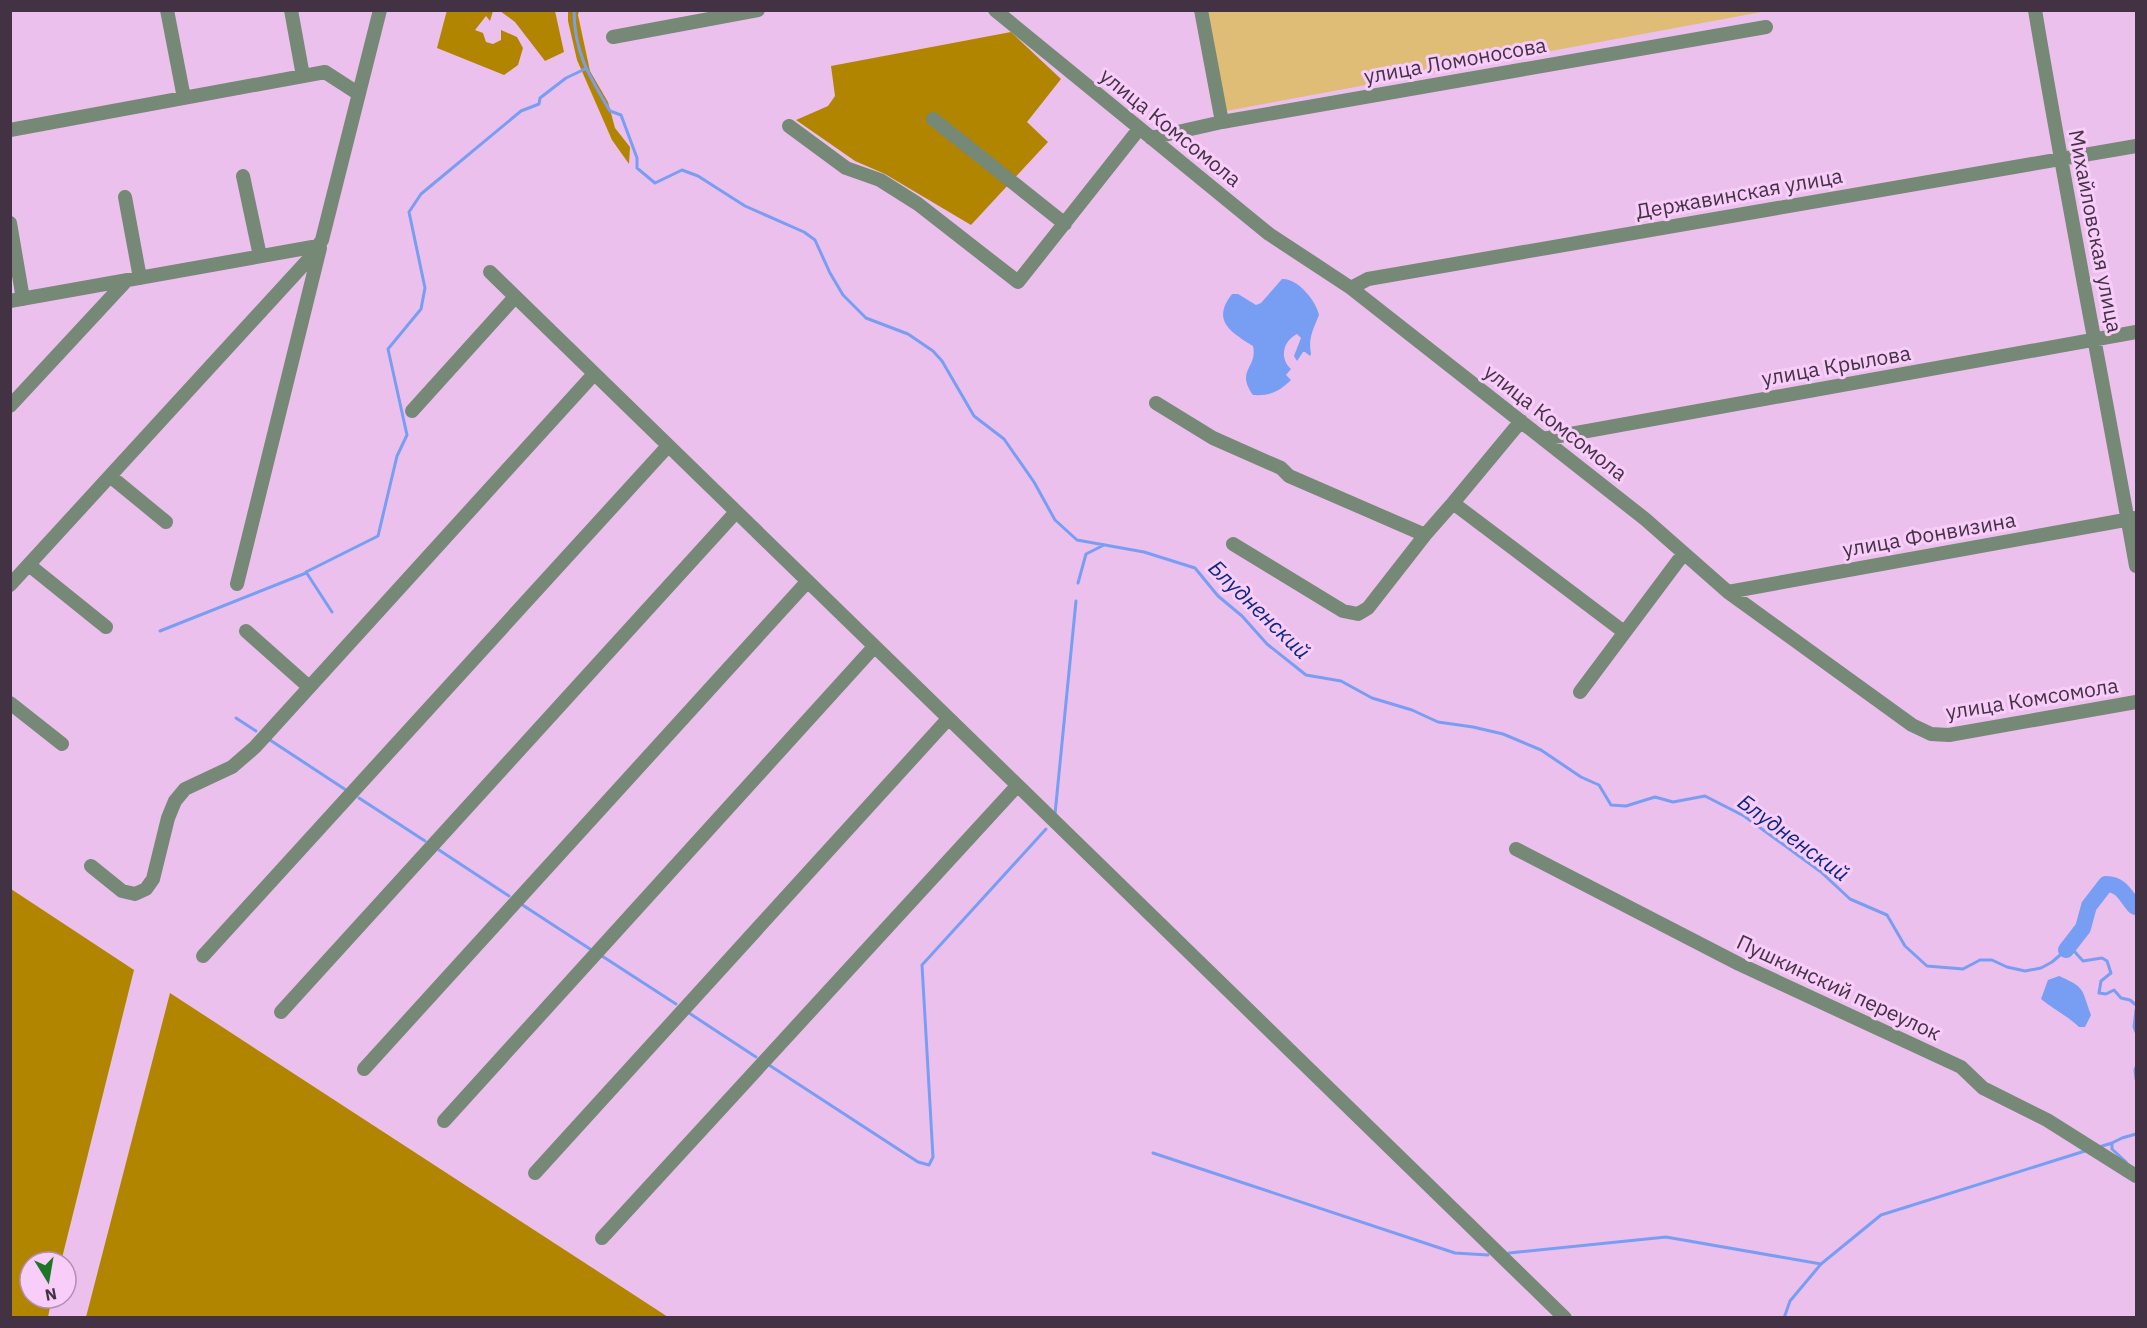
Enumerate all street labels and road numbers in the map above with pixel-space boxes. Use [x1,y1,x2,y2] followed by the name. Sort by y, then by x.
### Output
[1362,30,1548,90] street label: улица Ломоносова
[1094,61,1248,193] street label: улица Комсомола
[2063,127,2129,335] street label: Михайловская улица
[1633,161,1845,225] street label: Державинская улица
[1759,338,1913,392] street label: улица Крылова
[1479,357,1633,487] street label: улица Комсомола
[1840,505,2018,563] street label: улица Фонвизина
[1944,671,2120,725] street label: улица Комсомола
[1732,927,1946,1047] street label: Пушкинский переулок

